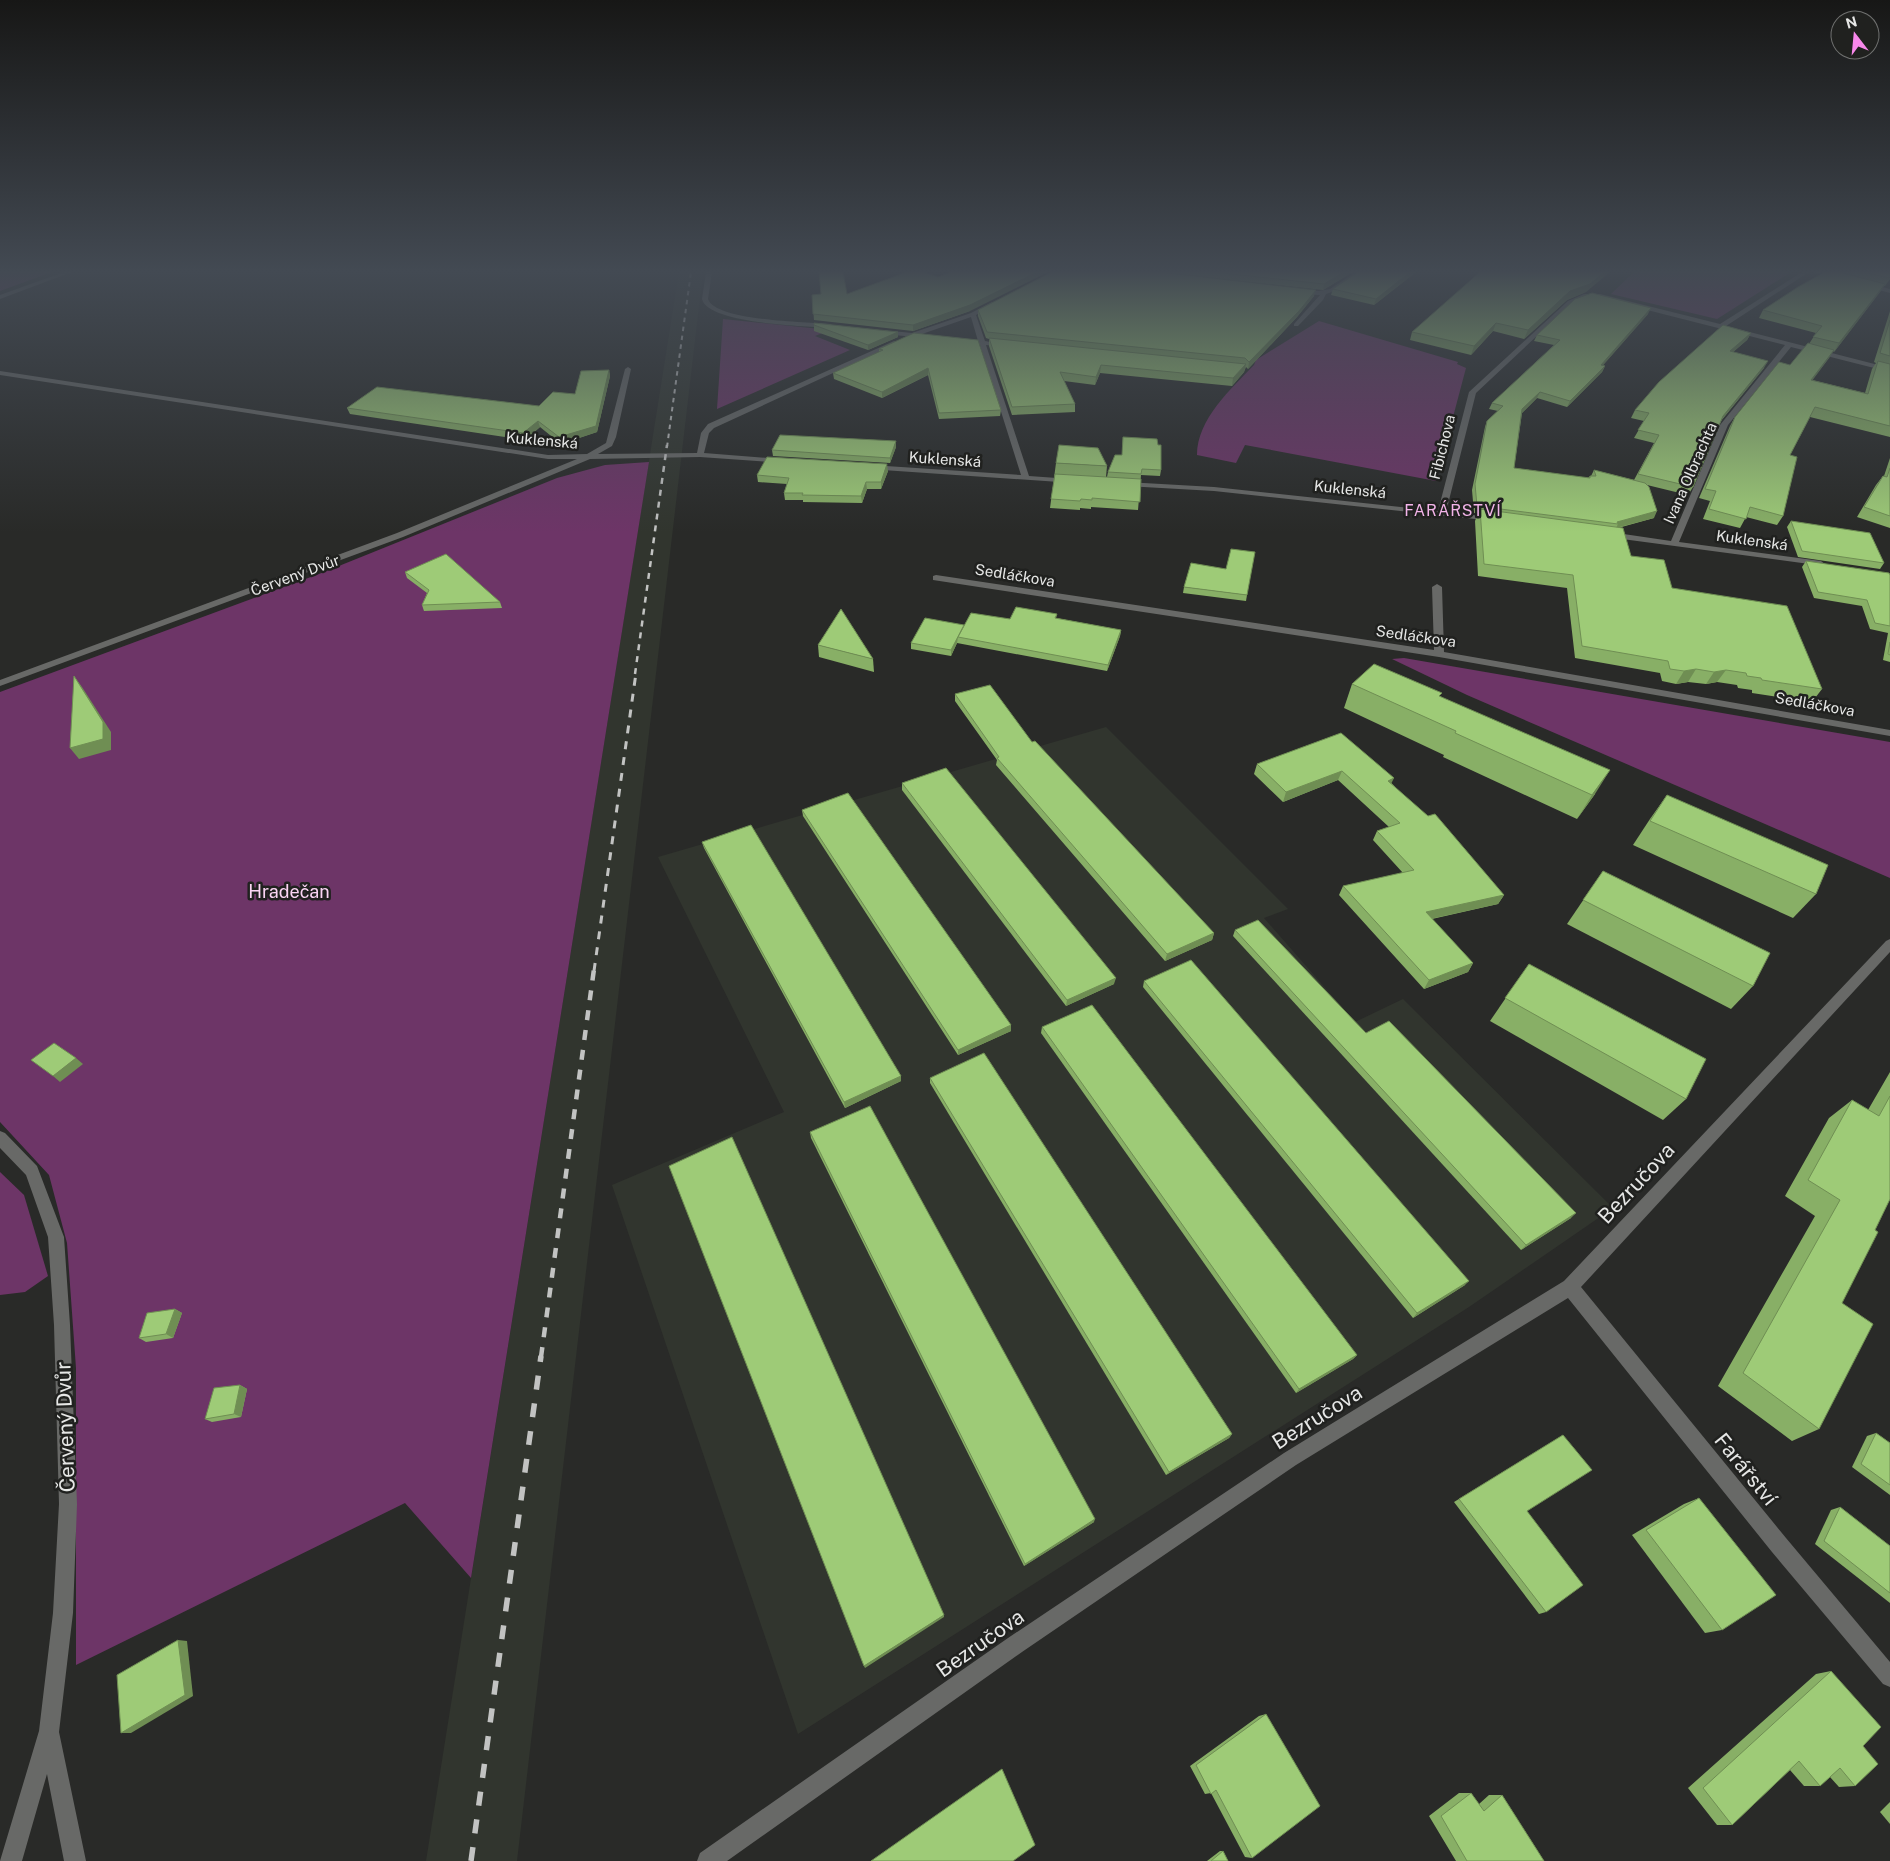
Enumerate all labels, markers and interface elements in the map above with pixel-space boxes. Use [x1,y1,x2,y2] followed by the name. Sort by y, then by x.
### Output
[1830,10,1880,60] north arrow
[1844,13,1859,32] text: N
[1426,413,1458,481] street label: Fibichova
[1660,420,1720,526] street label: Ivana Olbrachta
[505,428,579,452] street label: Kuklenská
[908,448,982,470] street label: Kuklenská
[1313,477,1387,501] street label: Kuklenská
[1404,500,1502,520] district label: FARÁŘSTVÍ
[1715,527,1789,553] street label: Kuklenská
[248,551,342,599] street label: Červený Dvůr
[974,560,1056,590] street label: Sedláčkova
[1375,622,1457,650] street label: Sedláčkova
[1774,689,1856,719] street label: Sedláčkova
[248,881,330,902] park label: Hradečan
[1592,1137,1680,1229] street label: Bezručova
[50,1361,80,1493] street label: Červený Dvůr
[1267,1380,1367,1454] street label: Bezručova
[1709,1428,1783,1511] street label: Farářství
[931,1604,1029,1682] street label: Bezručova

